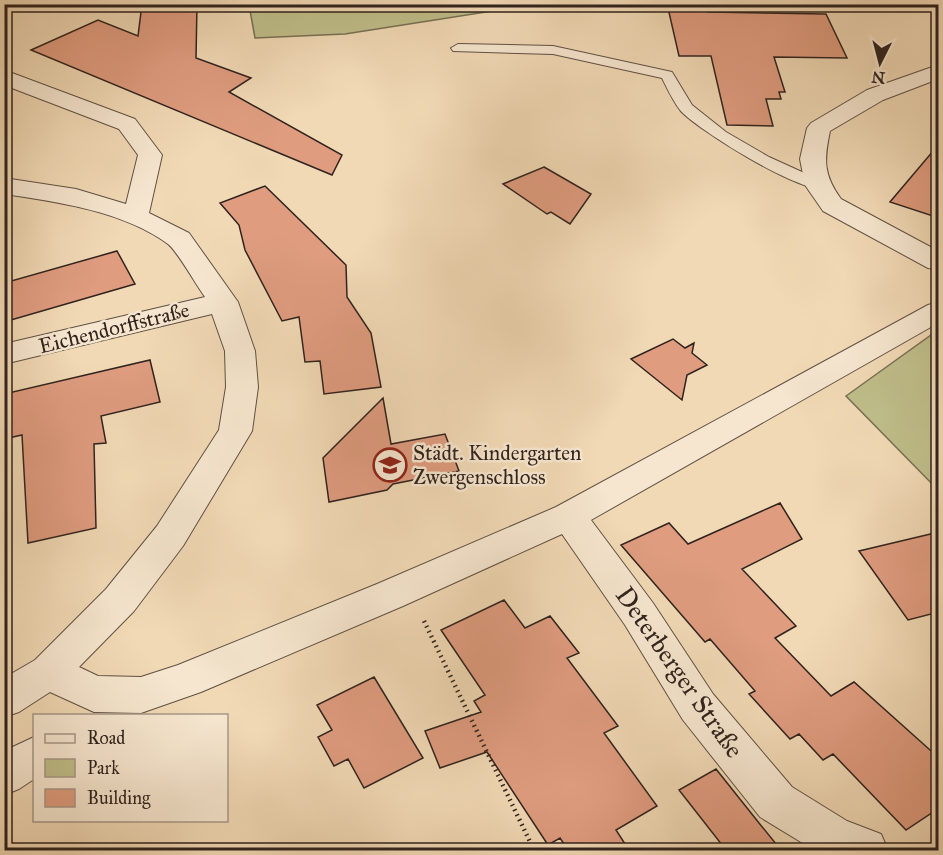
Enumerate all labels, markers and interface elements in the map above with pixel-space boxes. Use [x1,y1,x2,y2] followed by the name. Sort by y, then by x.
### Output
[850,33,910,93] north arrow
[870,67,886,88] text: N
[36,297,192,359] street label: Eichendorffstraße
[413,440,581,490] place label: Städt. Kindergarten Zwergenschloss
[372,447,408,483] school or university icon: Städt. Kindergarten Zwergenschloss
[609,580,751,764] street label: Deterberger Straße
[33,714,228,822] legend
[87,727,125,749] text: Road
[87,757,120,779] text: Park
[87,787,151,810] text: Building

